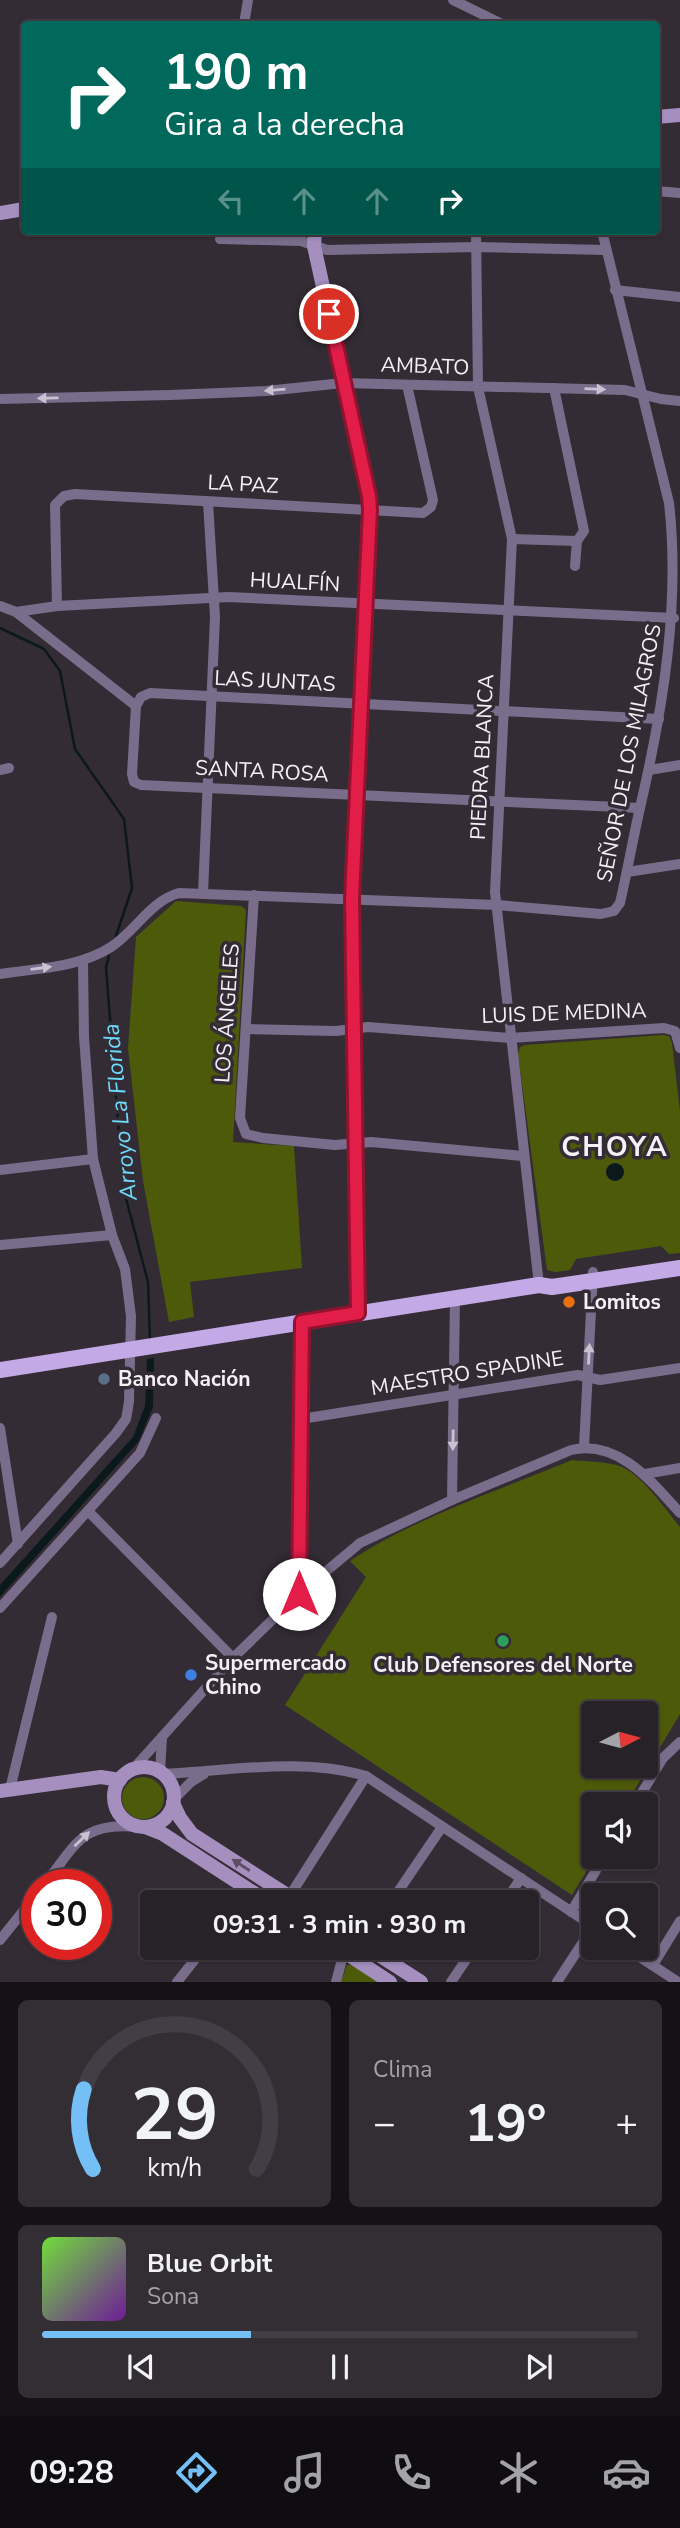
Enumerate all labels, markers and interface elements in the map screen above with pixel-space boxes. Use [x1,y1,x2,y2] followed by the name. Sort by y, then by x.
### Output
[164,39,308,106] text: 190 m
[49,49,140,140] icon: right
[164,103,405,146] text: Gira a la derecha
[212,182,250,220] icon: left
[285,182,323,220] icon: ahead
[358,182,396,220] icon: ahead
[431,182,469,220] icon: right
[299,284,359,344] pin
[310,295,348,333] icon: arrive
[380,350,470,382] street label: AMBATO
[584,384,606,395] one-way arrow
[264,385,286,396] one-way arrow
[36,392,58,403] one-way arrow
[207,468,279,500] street label: LA PAZ
[249,566,341,598] street label: HUALFÍN
[590,622,668,884] street label: SEÑOR DE LOS MILAGROS
[214,664,336,698] street label: LAS JUNTAS
[464,673,500,841] street label: PIEDRA BLANCA
[194,754,330,788] street label: SANTA ROSA
[208,942,246,1084] street label: LOS ÁNGELES
[30,962,52,973] one-way arrow
[481,996,647,1030] street label: LUIS DE MEDINA
[95,1022,145,1203] water label: Arroyo La Florida
[561,1128,669,1166] district label: CHOYA
[583,1288,661,1316] place label: Lomitos
[561,1294,577,1310] marker: Lomitos
[584,1343,595,1365] one-way arrow
[369,1344,565,1402] street label: MAESTRO SPADINE
[118,1365,251,1393] place label: Banco Nación
[96,1371,112,1387] marker: Banco Nación
[448,1429,459,1451] one-way arrow
[262,1557,336,1631] position arrow
[495,1633,511,1649] marker: Club Defensores del Norte
[205,1649,347,1701] place label: Supermercado Chino
[373,1651,633,1679] place label: Club Defensores del Norte
[183,1667,199,1683] marker: Supermercado Chino
[581,1701,658,1778] north arrow
[581,1701,658,1960] map controls
[581,1792,658,1869] button: sound
[74,1830,91,1847] one-way arrow
[231,1859,250,1872] one-way arrow
[21,1869,112,1960] speed limit sign: 30
[581,1883,658,1960] button: search
[213,1907,466,1942] text: 09:31 · 3 min · 930 m
[373,2054,433,2085] text: Clima
[131,2066,218,2166] text: 29
[464,2088,547,2159] text: 19°
[373,2098,396,2149] text: −
[615,2098,638,2149] text: +
[147,2151,202,2185] text: km/h
[147,2246,272,2281] text: Blue Orbit
[147,2281,199,2312] text: Sona
[122,2348,160,2386] icon: previous
[321,2348,359,2386] icon: pause
[520,2348,558,2386] icon: next
[172,2448,221,2497] icon: directions
[280,2448,329,2497] icon: music
[387,2448,436,2497] icon: phone
[494,2448,543,2497] icon: climate
[602,2448,651,2497] icon: car
[29,2451,114,2494] text: 09:28

